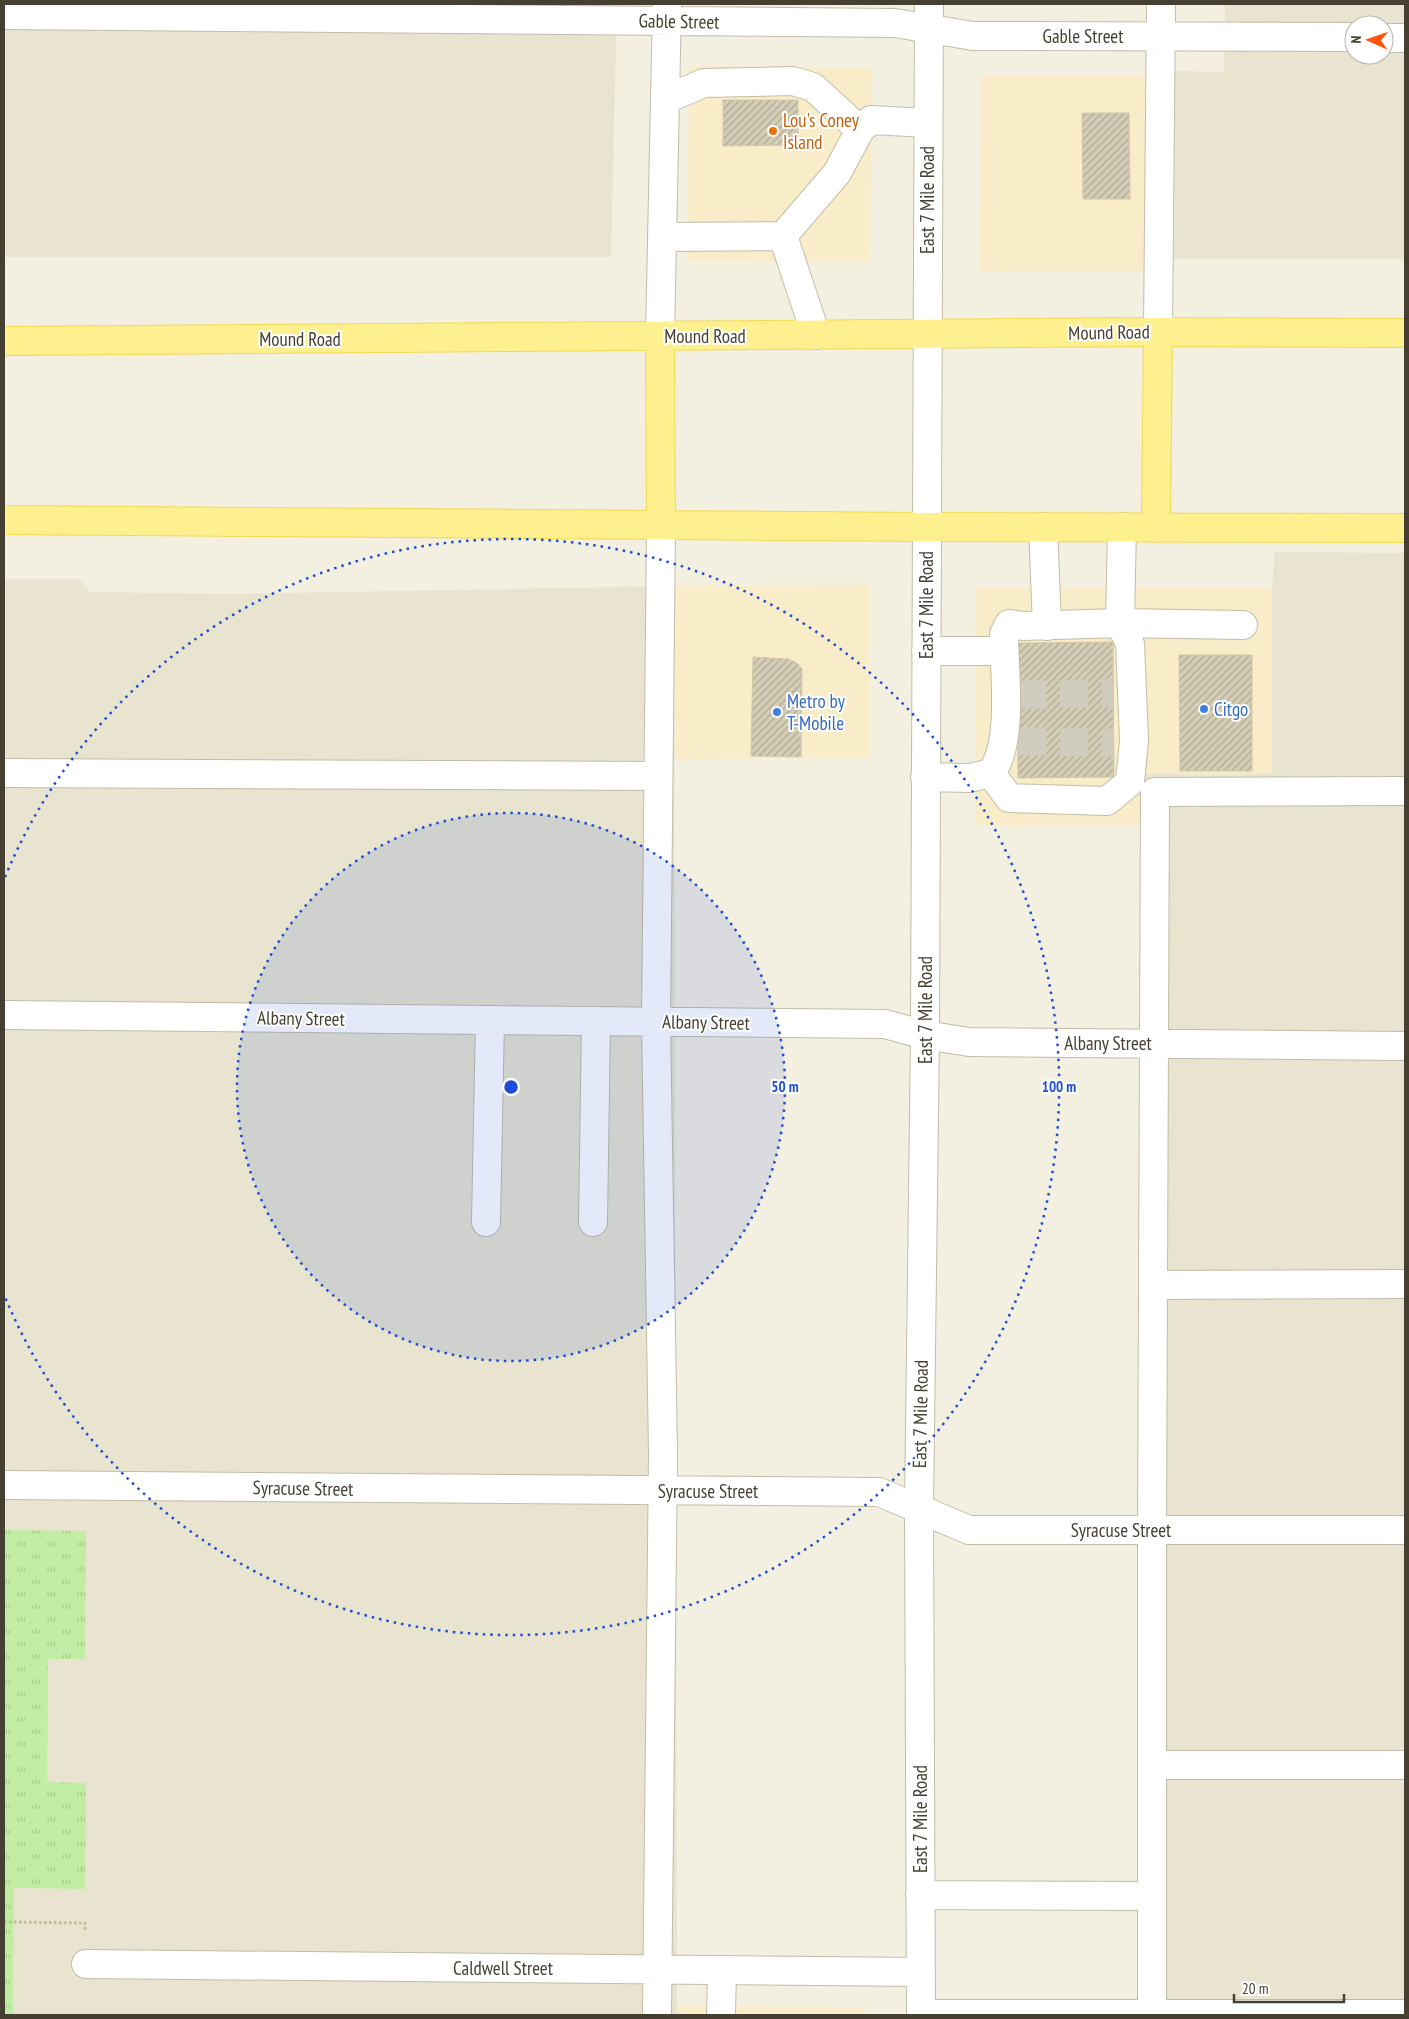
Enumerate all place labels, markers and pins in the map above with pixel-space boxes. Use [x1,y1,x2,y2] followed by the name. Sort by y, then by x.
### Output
[783,108,860,154] place label: Lou's Coney Island
[767,125,779,137] marker: Lou's Coney Island
[787,689,846,735] place label: Metro by T-Mobile
[1214,697,1248,721] place label: Citgo
[1198,703,1210,715] marker: Citgo
[771,706,783,718] marker: Metro by T-Mobile
[502,1078,520,1096] centre of rings

